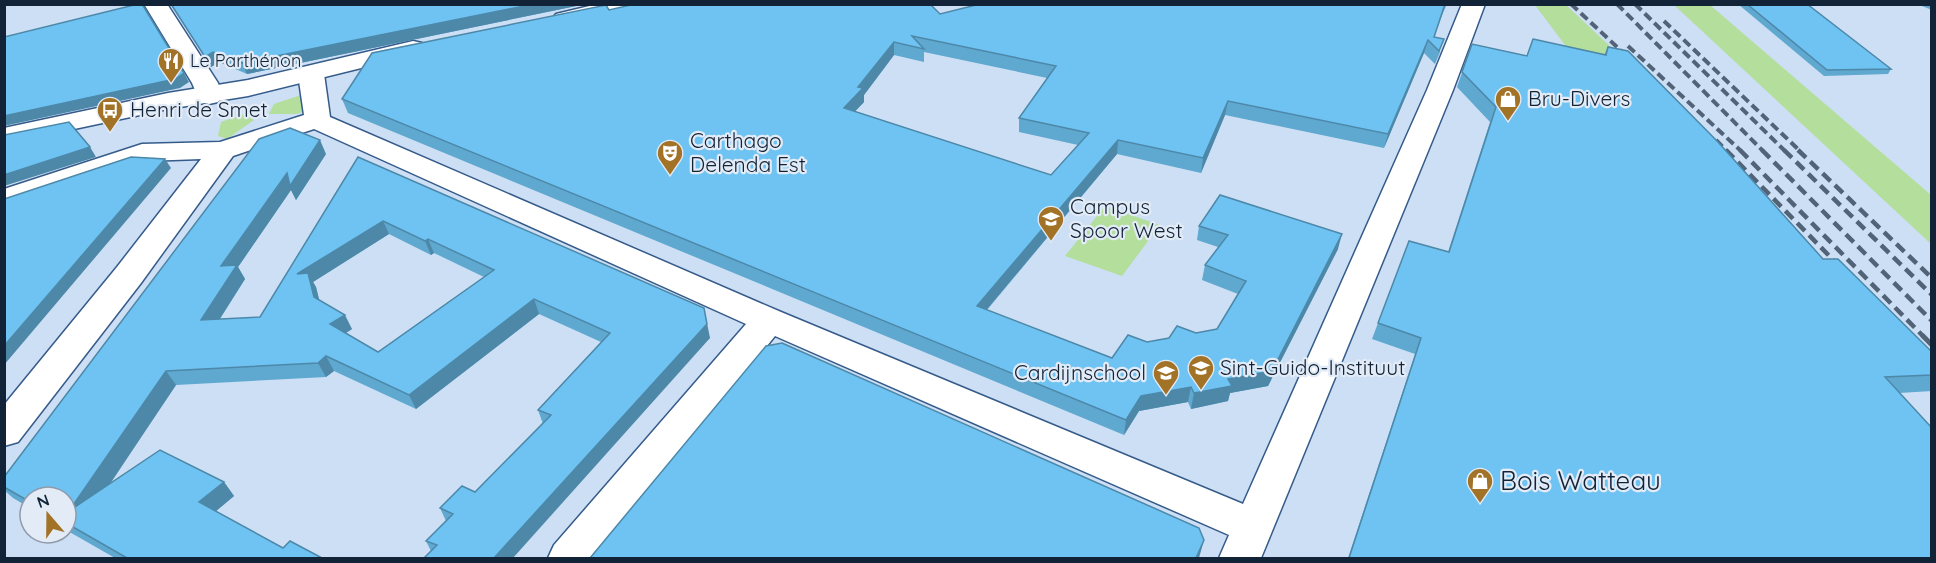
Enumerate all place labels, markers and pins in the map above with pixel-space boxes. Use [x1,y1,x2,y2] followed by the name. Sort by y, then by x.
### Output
[156,46,186,84] restaurant icon: Le Parthénon
[190,49,301,72] place label: Le Parthénon
[1493,84,1523,122] shop icon: Bru-Divers
[1528,85,1630,111] place label: Bru-Divers
[95,95,125,133] bus stop icon: Henri de Smet
[130,96,268,122] place label: Henri de Smet
[690,127,806,177] place label: Carthago Delenda Est
[655,138,685,176] theatre icon: Carthago Delenda Est
[1070,193,1183,243] place label: Campus Spoor West
[1036,204,1066,242] school or university icon: Campus Spoor West
[1186,353,1216,391] school or university icon: Sint-Guido-Instituut
[1220,354,1405,380] place label: Sint-Guido-Instituut
[1151,358,1181,396] school or university icon: Cardijnschool
[1014,359,1146,385] place label: Cardijnschool
[1500,464,1661,497] place label: Bois Watteau
[1465,466,1495,504] shop icon: Bois Watteau

